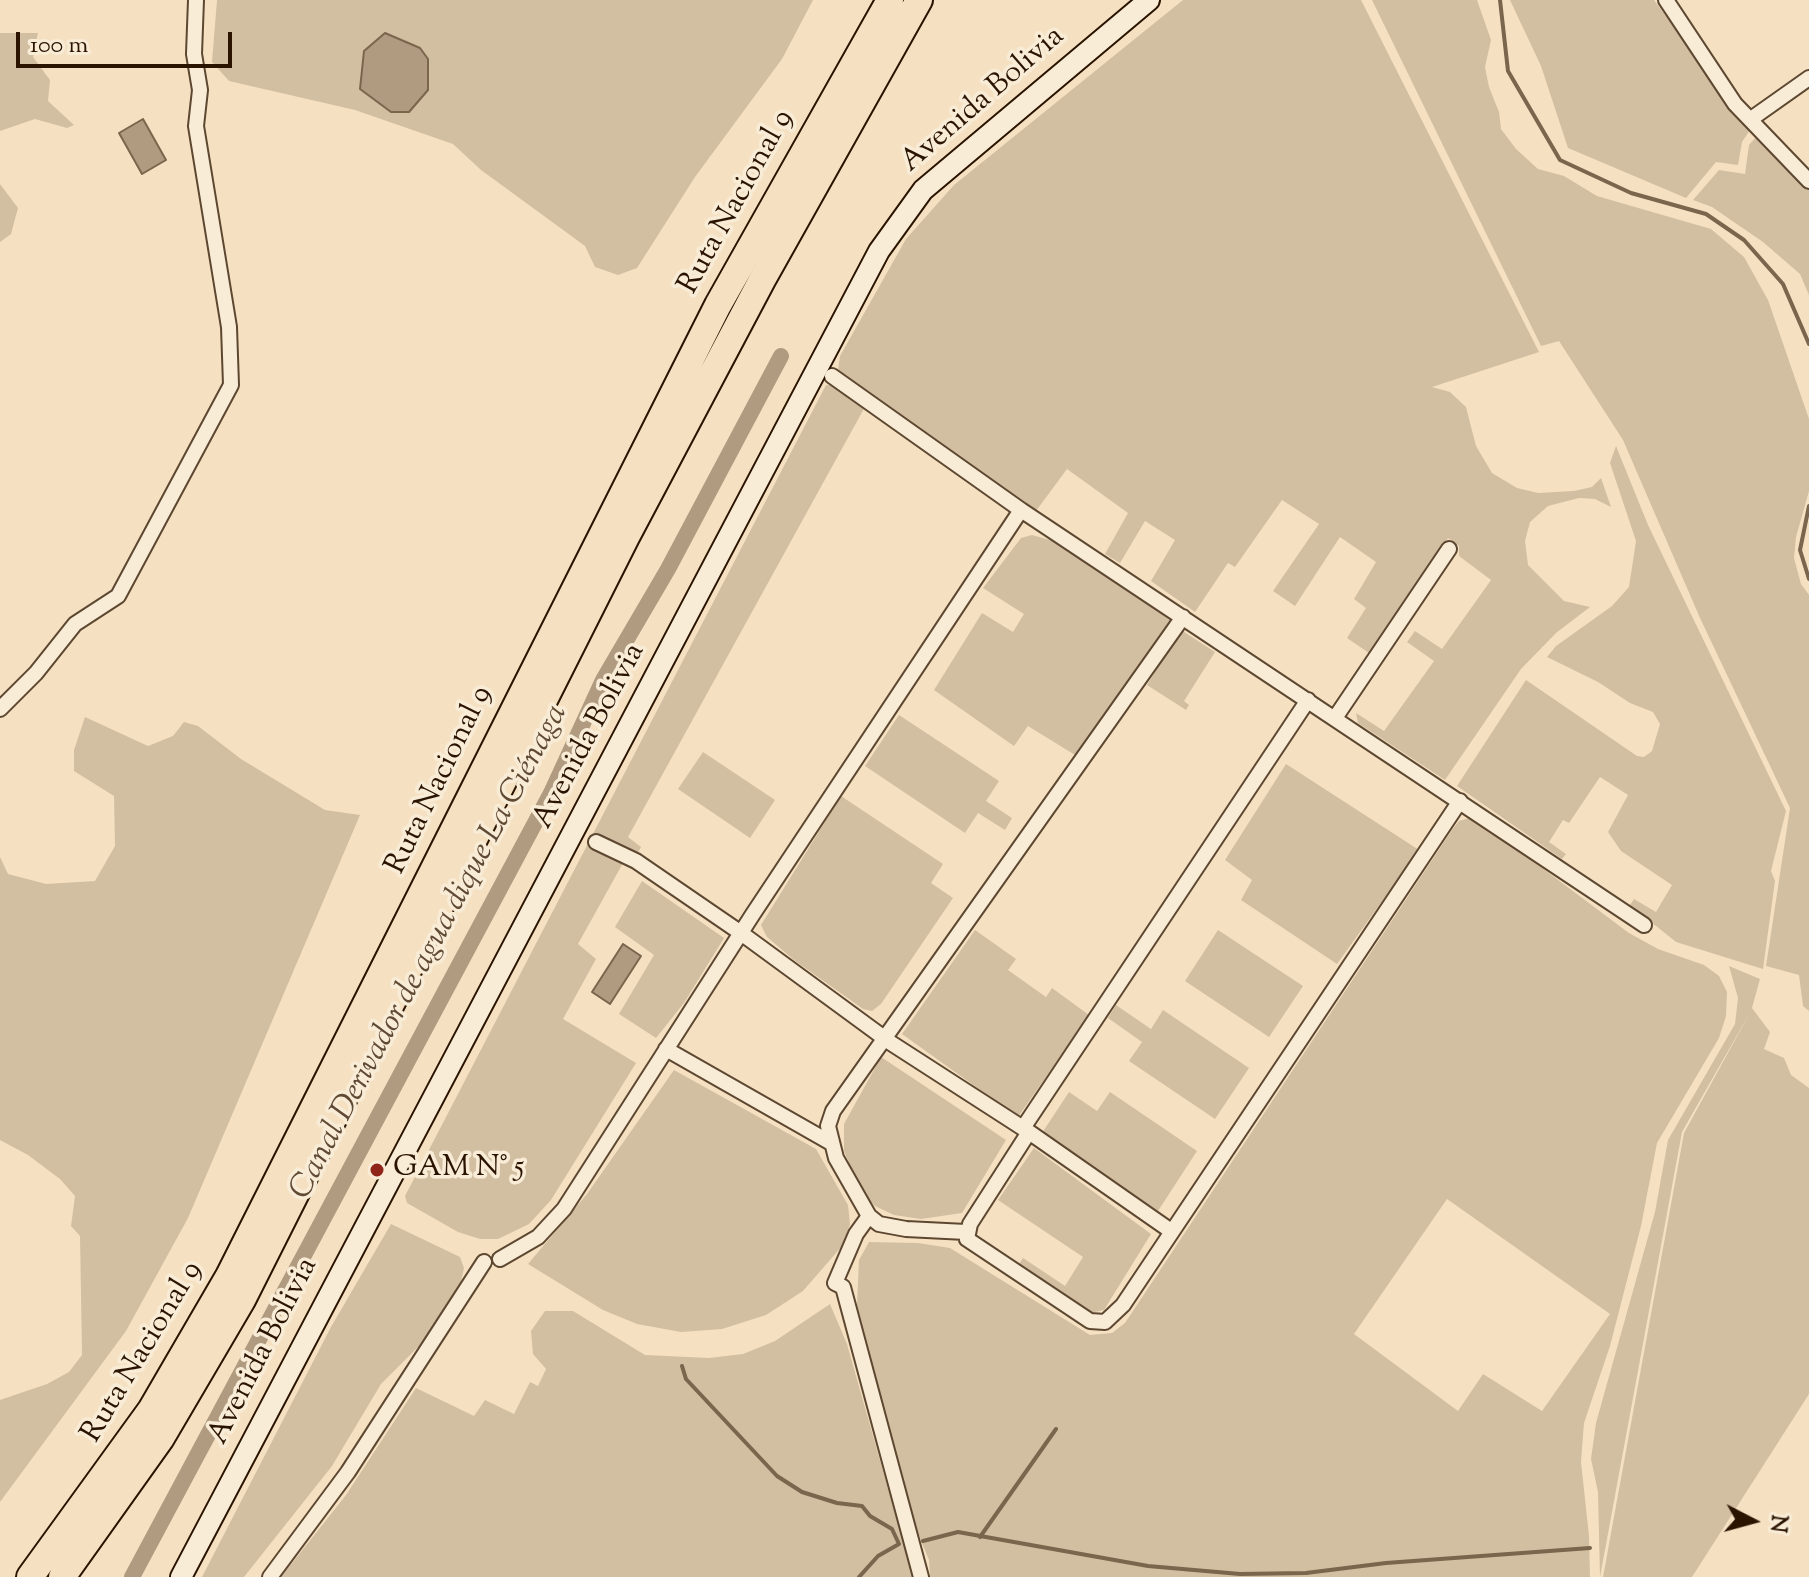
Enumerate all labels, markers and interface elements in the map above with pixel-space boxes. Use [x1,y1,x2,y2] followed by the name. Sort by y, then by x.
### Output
[20,16,236,66] scale bar
[895,20,1073,182] street label: Avenida Bolivia
[30,29,88,63] text: 100 m
[673,105,803,301] street label: Ruta Nacional 9
[527,638,655,836] street label: Avenida Bolivia
[380,681,502,881] street label: Ruta Nacional 9
[284,699,578,1207] water label: Canal Derivador de agua dique La Ciénaga
[393,1152,524,1188] place label: GAM N° 5
[368,1161,386,1179] marker: GAM N° 5
[202,1253,328,1451] street label: Avenida Bolivia
[76,1256,212,1450] street label: Ruta Nacional 9
[1713,1481,1793,1561] north arrow
[1760,1513,1794,1534] text: N

